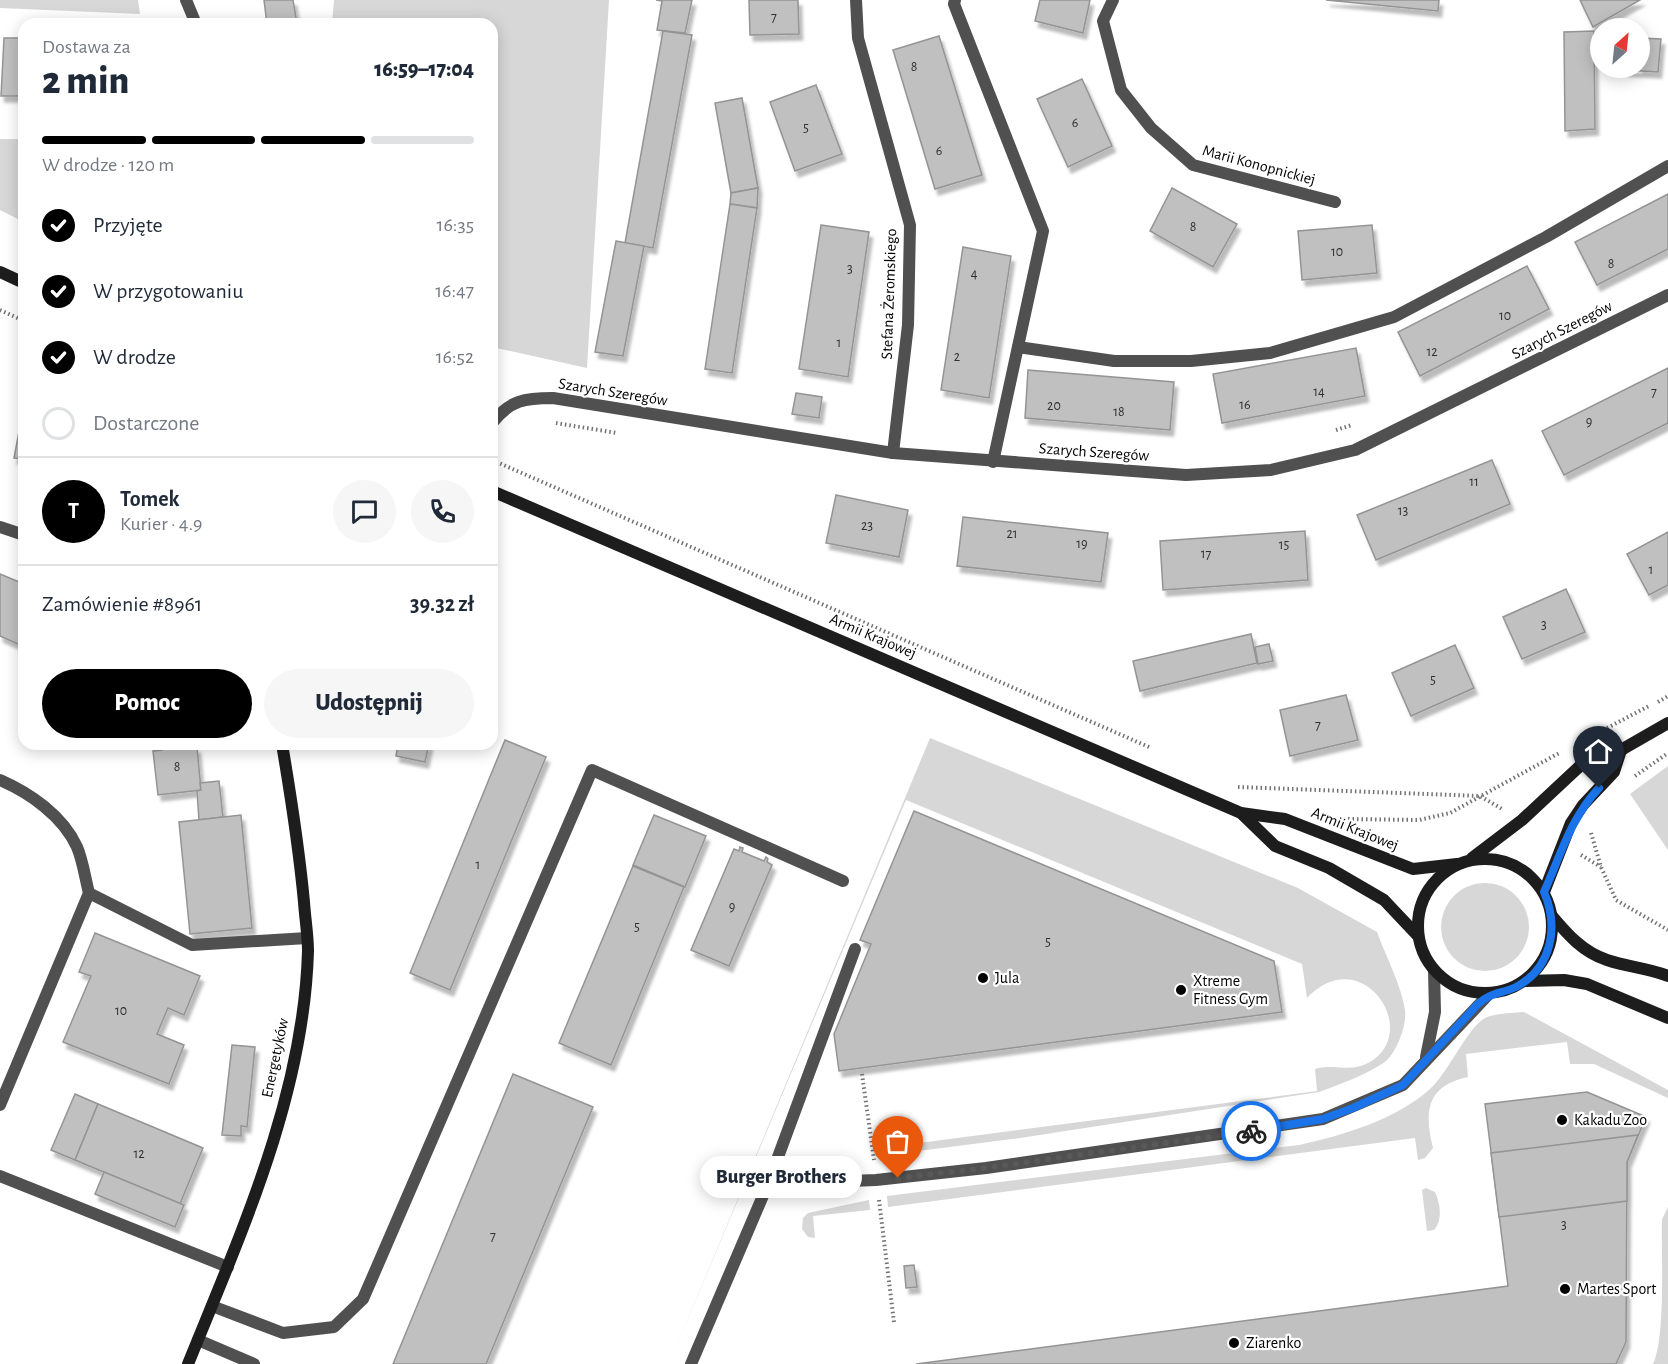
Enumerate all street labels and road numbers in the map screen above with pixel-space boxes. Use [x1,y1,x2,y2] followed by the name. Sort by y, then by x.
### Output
[1200,142,1317,189] street label: Marii Konopnickiej
[877,228,899,360] street label: Stefana Żeromskiego
[1509,298,1615,363] street label: Szarych Szeregów
[557,375,669,410] street label: Szarych Szeregów
[1038,440,1150,465] street label: Szarych Szeregów
[827,611,919,662] street label: Armii Krajowej
[1309,804,1401,855] street label: Armii Krajowej
[259,1017,292,1099] street label: Energetyków

